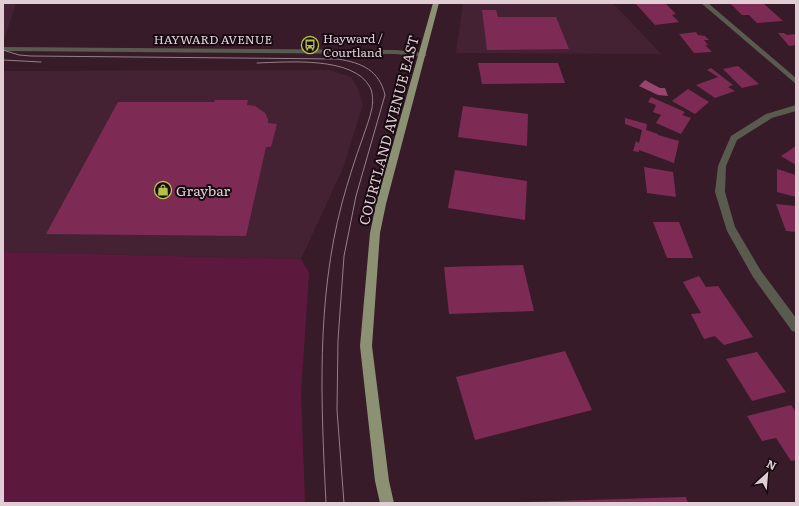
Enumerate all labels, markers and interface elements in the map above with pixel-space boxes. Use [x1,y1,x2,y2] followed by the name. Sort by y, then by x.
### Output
[323,29,383,61] place label: Hayward / Courtland
[154,30,273,48] street label: HAYWARD AVENUE
[353,33,423,227] street label: COURTLAND AVENUE EAST
[300,35,320,55] bus stop icon: Hayward / Courtland
[153,180,173,200] shop icon: Graybar
[176,180,231,200] place label: Graybar
[747,454,787,494] north arrow
[764,455,779,473] text: N

